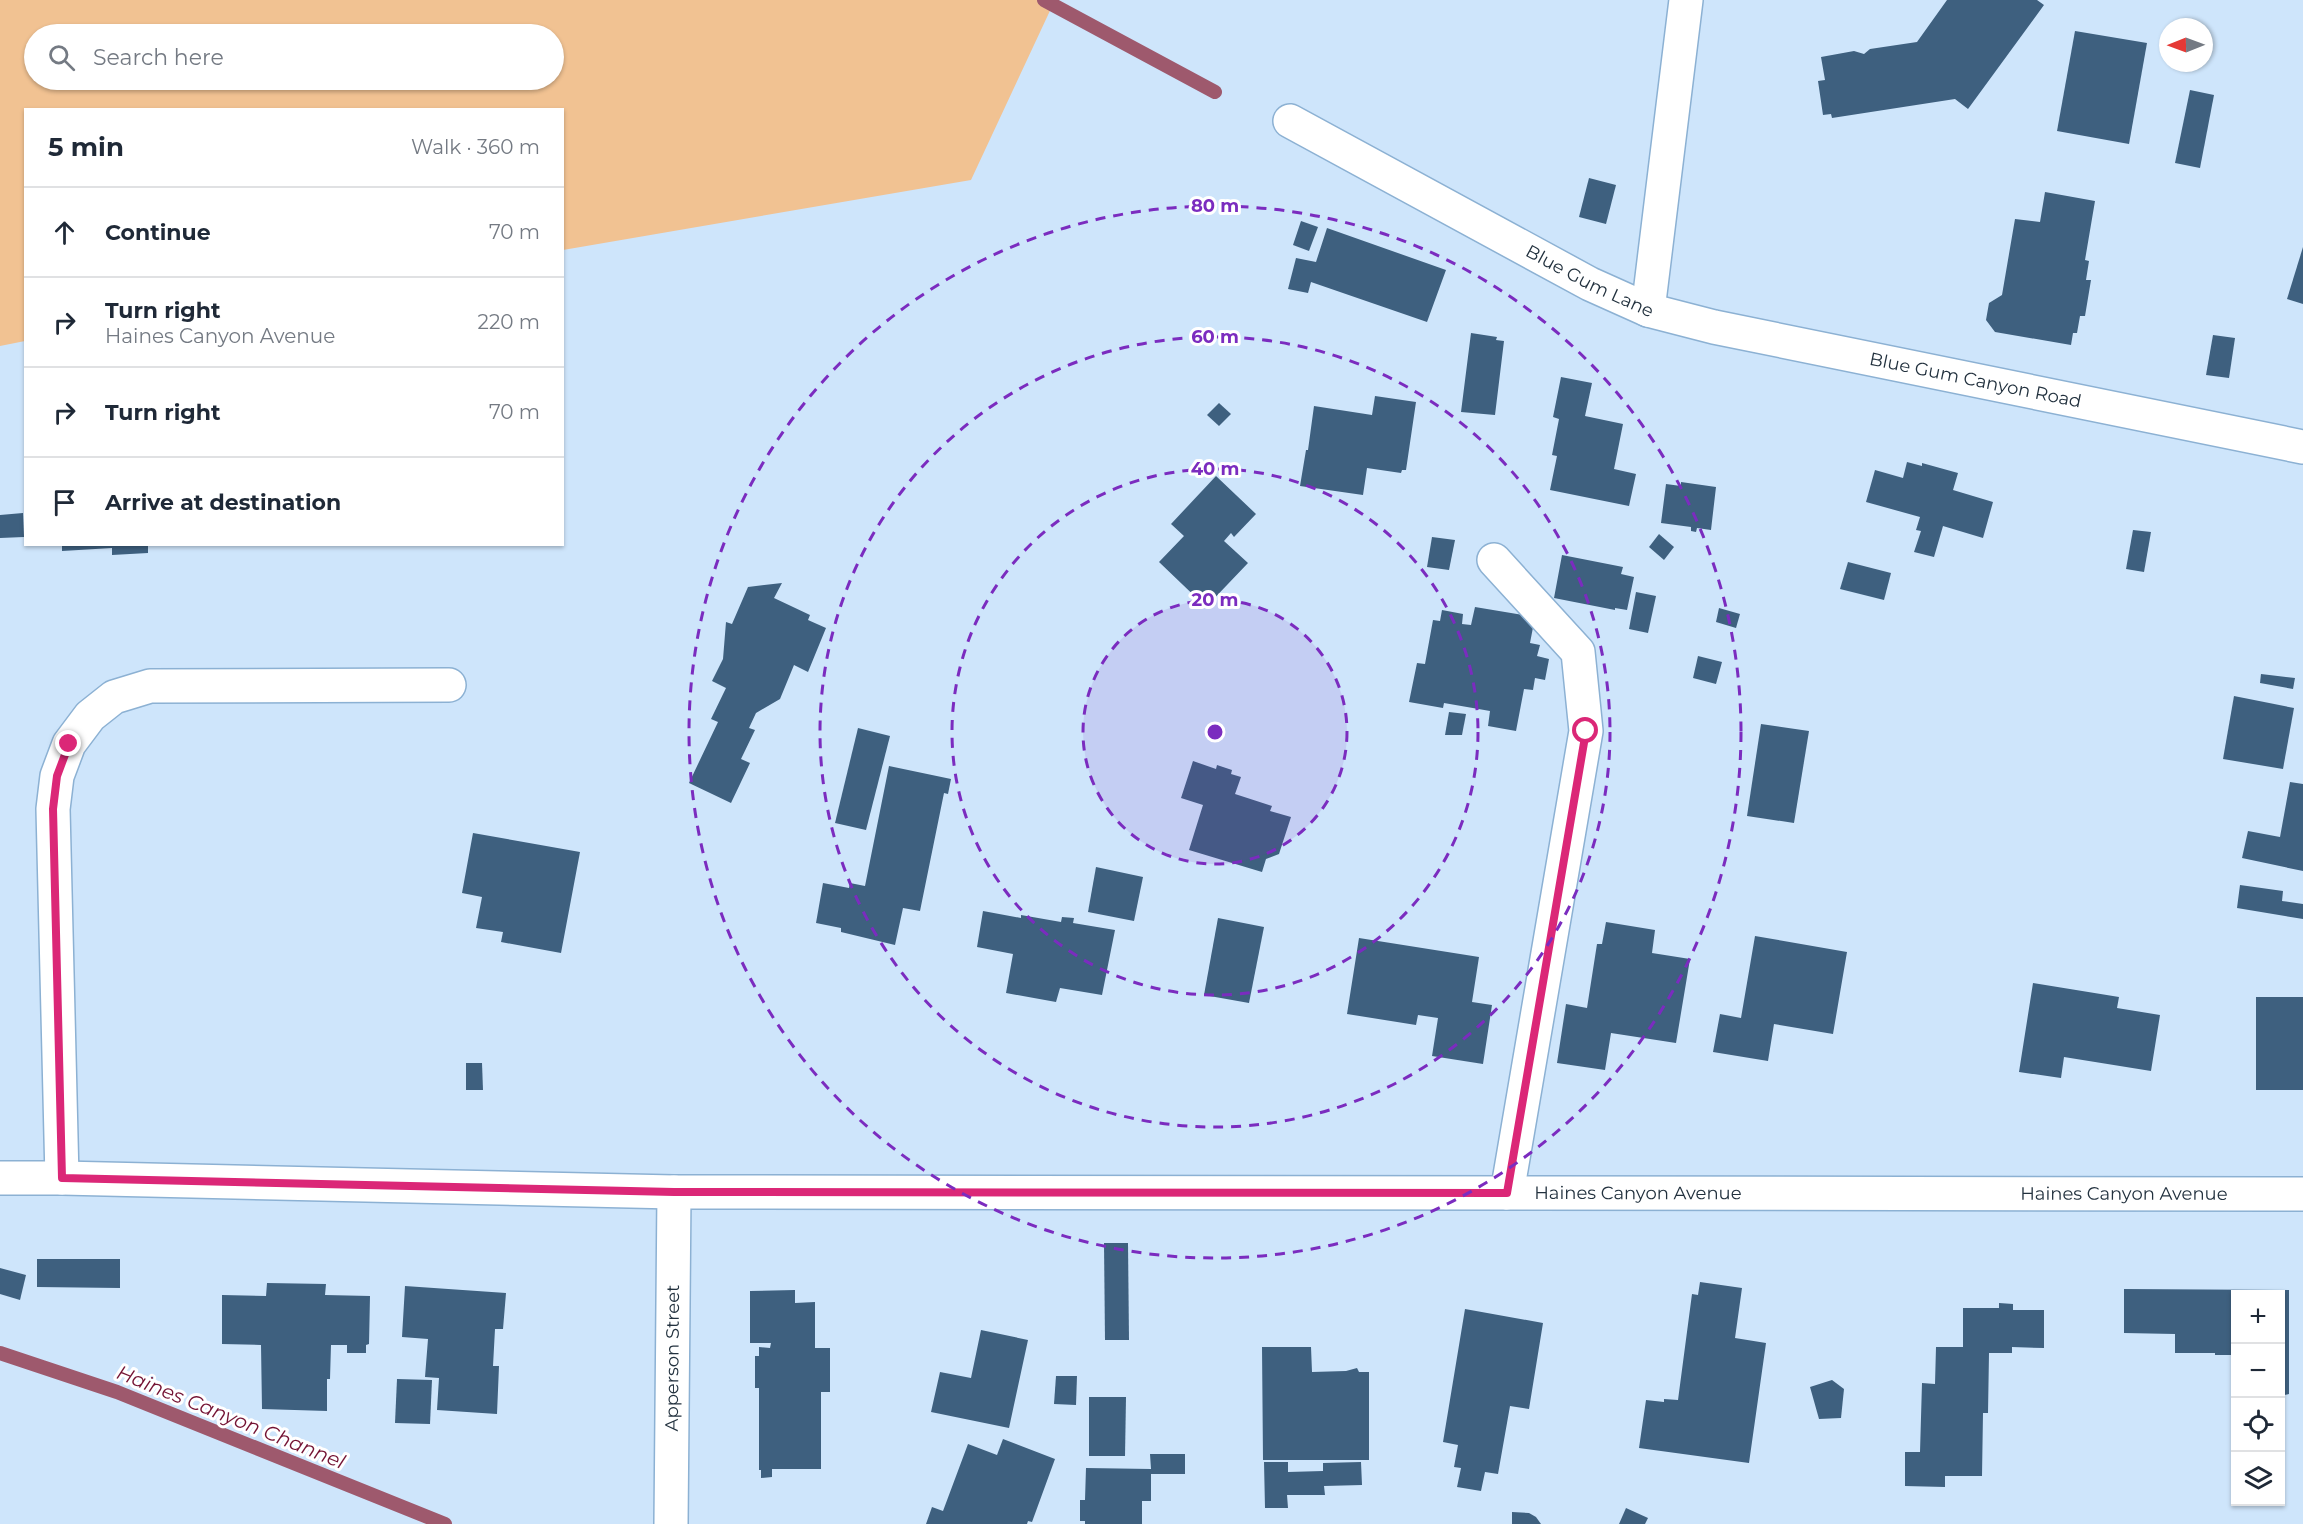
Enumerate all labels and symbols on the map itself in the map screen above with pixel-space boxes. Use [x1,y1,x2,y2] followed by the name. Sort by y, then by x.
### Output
[2159,18,2213,72] north arrow
[1191,195,1239,217] text: 80 m
[1522,240,1657,322] street label: Blue Gum Lane
[1191,326,1239,348] text: 60 m
[1868,348,2083,413] street label: Blue Gum Canyon Road
[1191,458,1239,480] text: 40 m
[1192,589,1238,611] text: 20 m
[1572,717,1598,743] route start
[1205,722,1225,742] centre of rings
[55,730,81,756] route end
[1534,1182,1742,1204] street label: Haines Canyon Avenue
[2020,1183,2228,1205] street label: Haines Canyon Avenue
[661,1284,684,1432] street label: Apperson Street
[113,1360,349,1474] water label: Haines Canyon Channel

